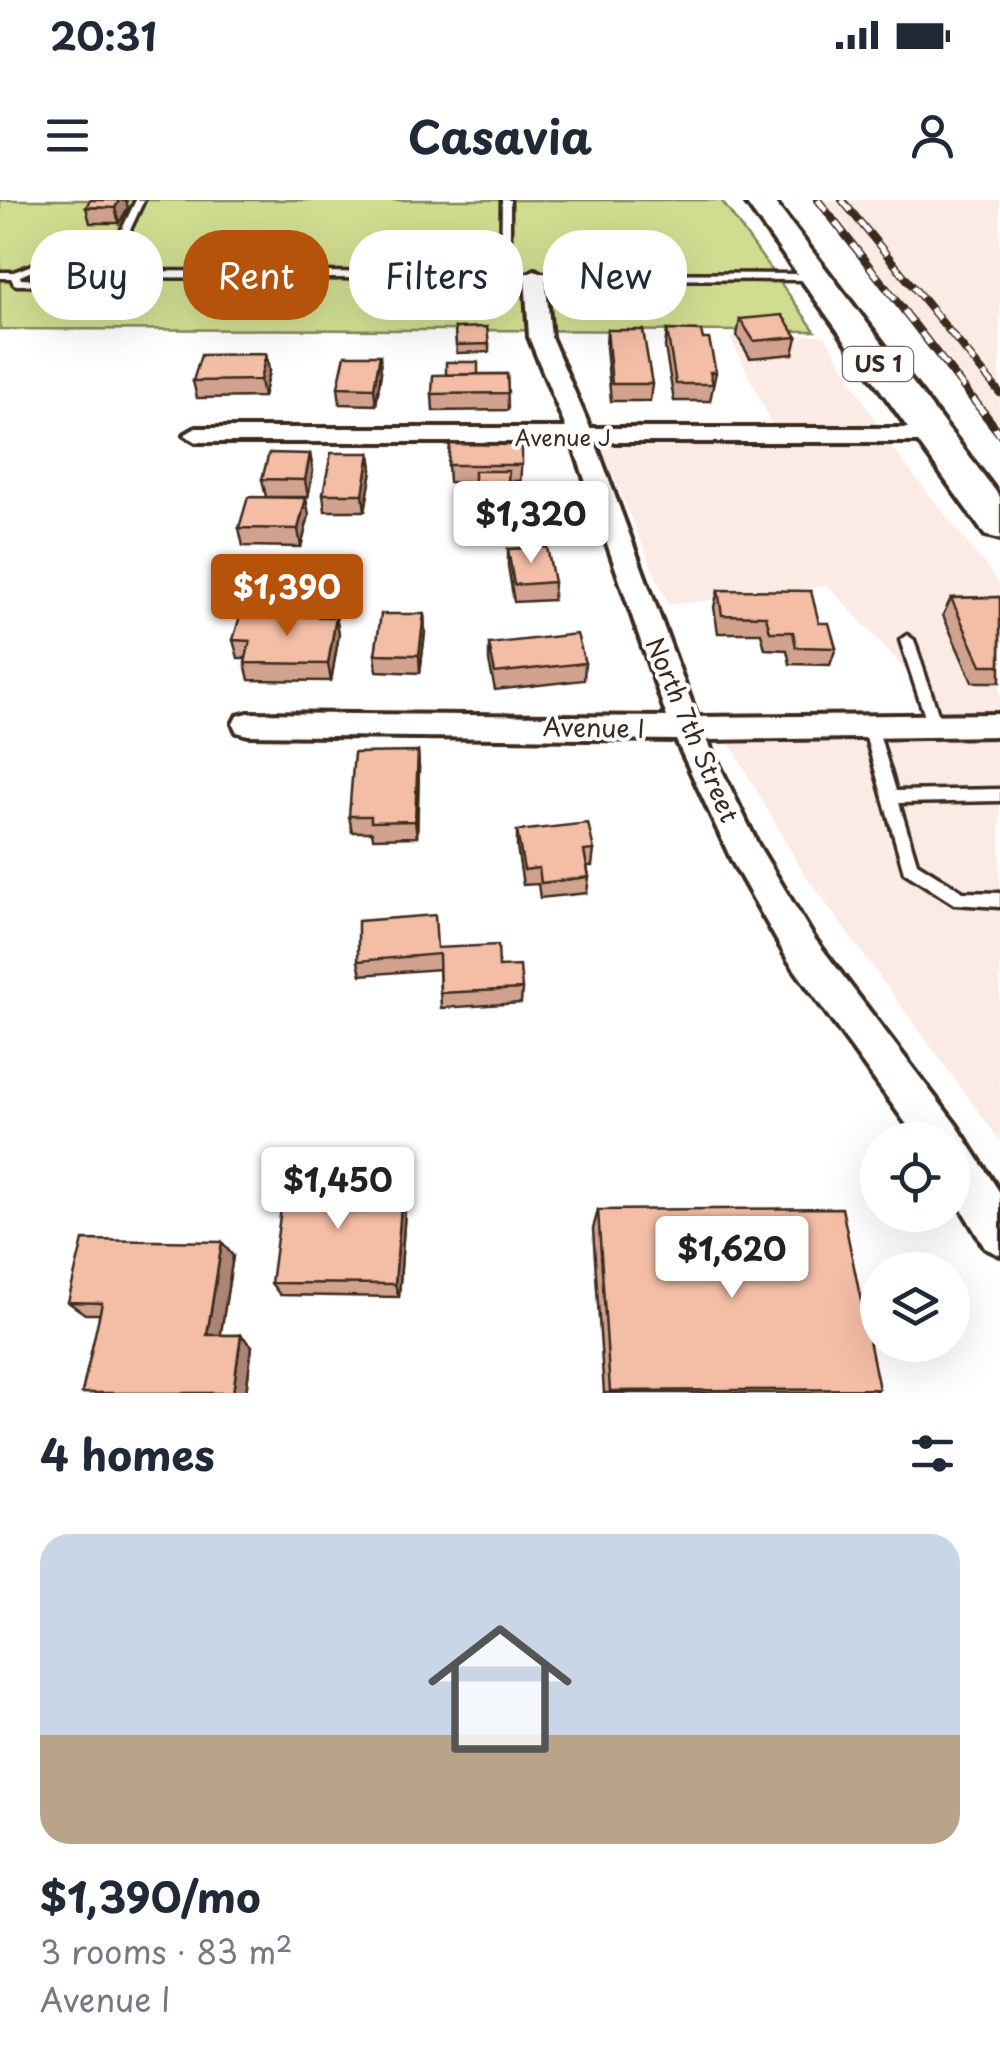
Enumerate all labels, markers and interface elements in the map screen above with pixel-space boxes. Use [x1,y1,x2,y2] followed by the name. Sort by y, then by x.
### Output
[50,7,157,64] text: 20:31
[408,101,592,169] text: Casavia
[40,108,95,163] icon: menu
[905,108,960,163] icon: person
[30,230,163,320] chip: Buy
[183,230,329,320] chip: Rent
[349,230,523,320] chip: Filters
[543,230,687,320] chip: New
[843,347,913,381] road number: US 1
[515,420,611,453] street label: Avenue J
[450,481,612,566] pin: $1,320
[476,489,586,537] text: $1,320
[206,554,368,639] pin: $1,390
[233,562,341,610] text: $1,390
[637,631,749,828] street label: North 7th Street
[543,707,645,747] street label: Avenue I
[860,1122,970,1362] map controls
[860,1122,970,1232] button: locate
[257,1147,419,1232] pin: $1,450
[283,1155,393,1203] text: $1,450
[651,1216,813,1301] pin: $1,620
[677,1224,787,1272] text: $1,620
[860,1252,970,1362] button: layers
[40,1422,215,1485] text: 4 homes
[905,1426,960,1481] icon: filters
[410,1599,590,1779] icon: home
[40,1864,261,1927] text: $1,390/mo
[40,1927,293,1975] text: 3 rooms · 83 m²
[40,1975,171,2023] text: Avenue I

